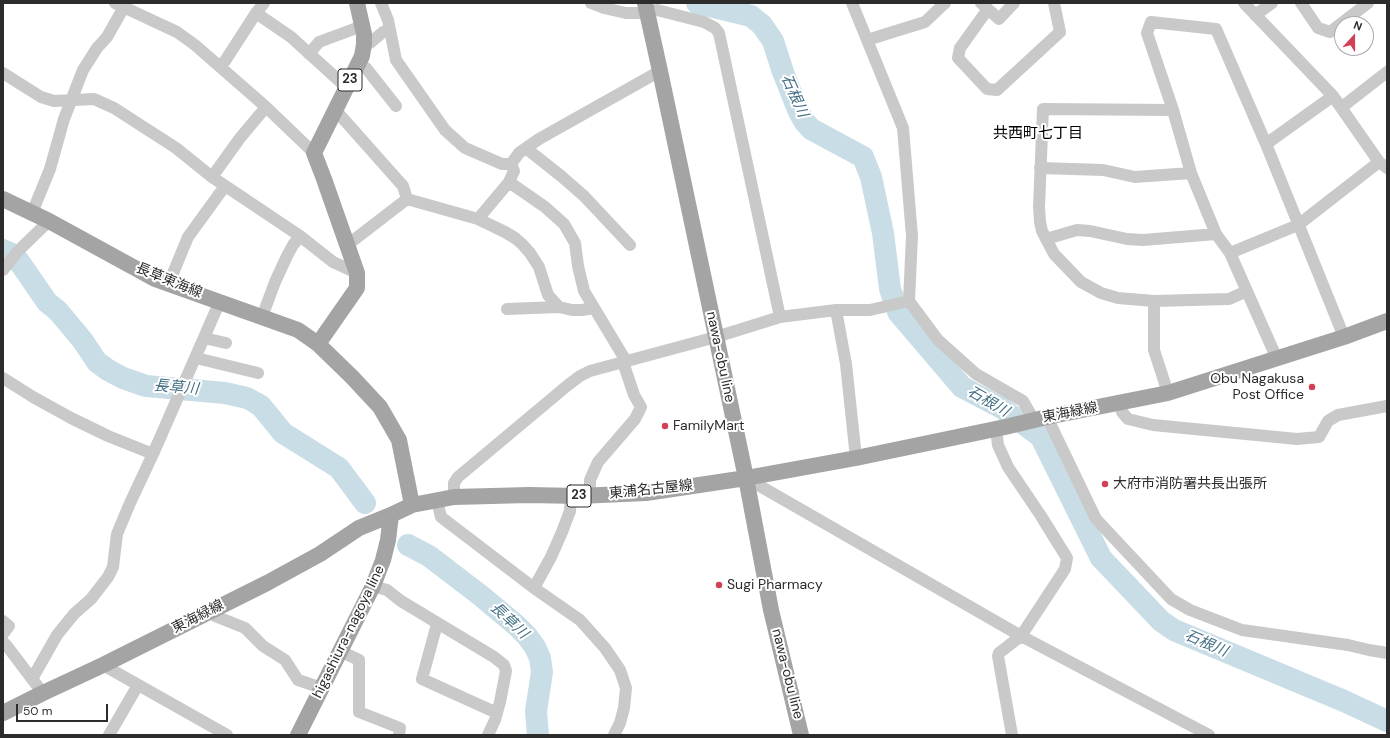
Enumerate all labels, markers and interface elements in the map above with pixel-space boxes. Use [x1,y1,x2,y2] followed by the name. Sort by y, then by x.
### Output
[1334,16,1374,56] north arrow
[1352,18,1364,34] text: N
[338,69,362,91] road number: 23
[777,72,811,120] water label: 石根川
[993,125,1083,143] district label: 共西町七丁目
[133,260,205,302] street label: 長草東海線
[702,310,738,404] street label: nawa-obu line
[1210,371,1304,404] place label: Obu Nagakusa Post Office
[153,377,199,399] water label: 長草川
[1307,382,1317,392] marker: Obu Nagakusa Post Office
[964,383,1012,421] water label: 石根川
[1041,399,1099,427] street label: 東海緑線
[673,418,744,434] place label: FamilyMart
[660,421,670,431] marker: FamilyMart
[1113,476,1267,492] place label: 大府市消防署共長出張所
[608,477,694,503] street label: 東浦名古屋線
[1100,479,1110,489] marker: 大府市消防署共長出張所
[567,485,591,507] road number: 23
[310,563,388,701] street label: higashiura-nagoya line
[727,577,823,593] place label: Sugi Pharmacy
[714,580,724,590] marker: Sugi Pharmacy
[169,597,227,637] street label: 東海緑線
[486,599,532,643] water label: 長草川
[768,627,806,721] street label: nawa-obu line
[1182,627,1230,661] water label: 石根川
[18,696,110,722] scale bar
[23,703,52,719] text: 50 m

